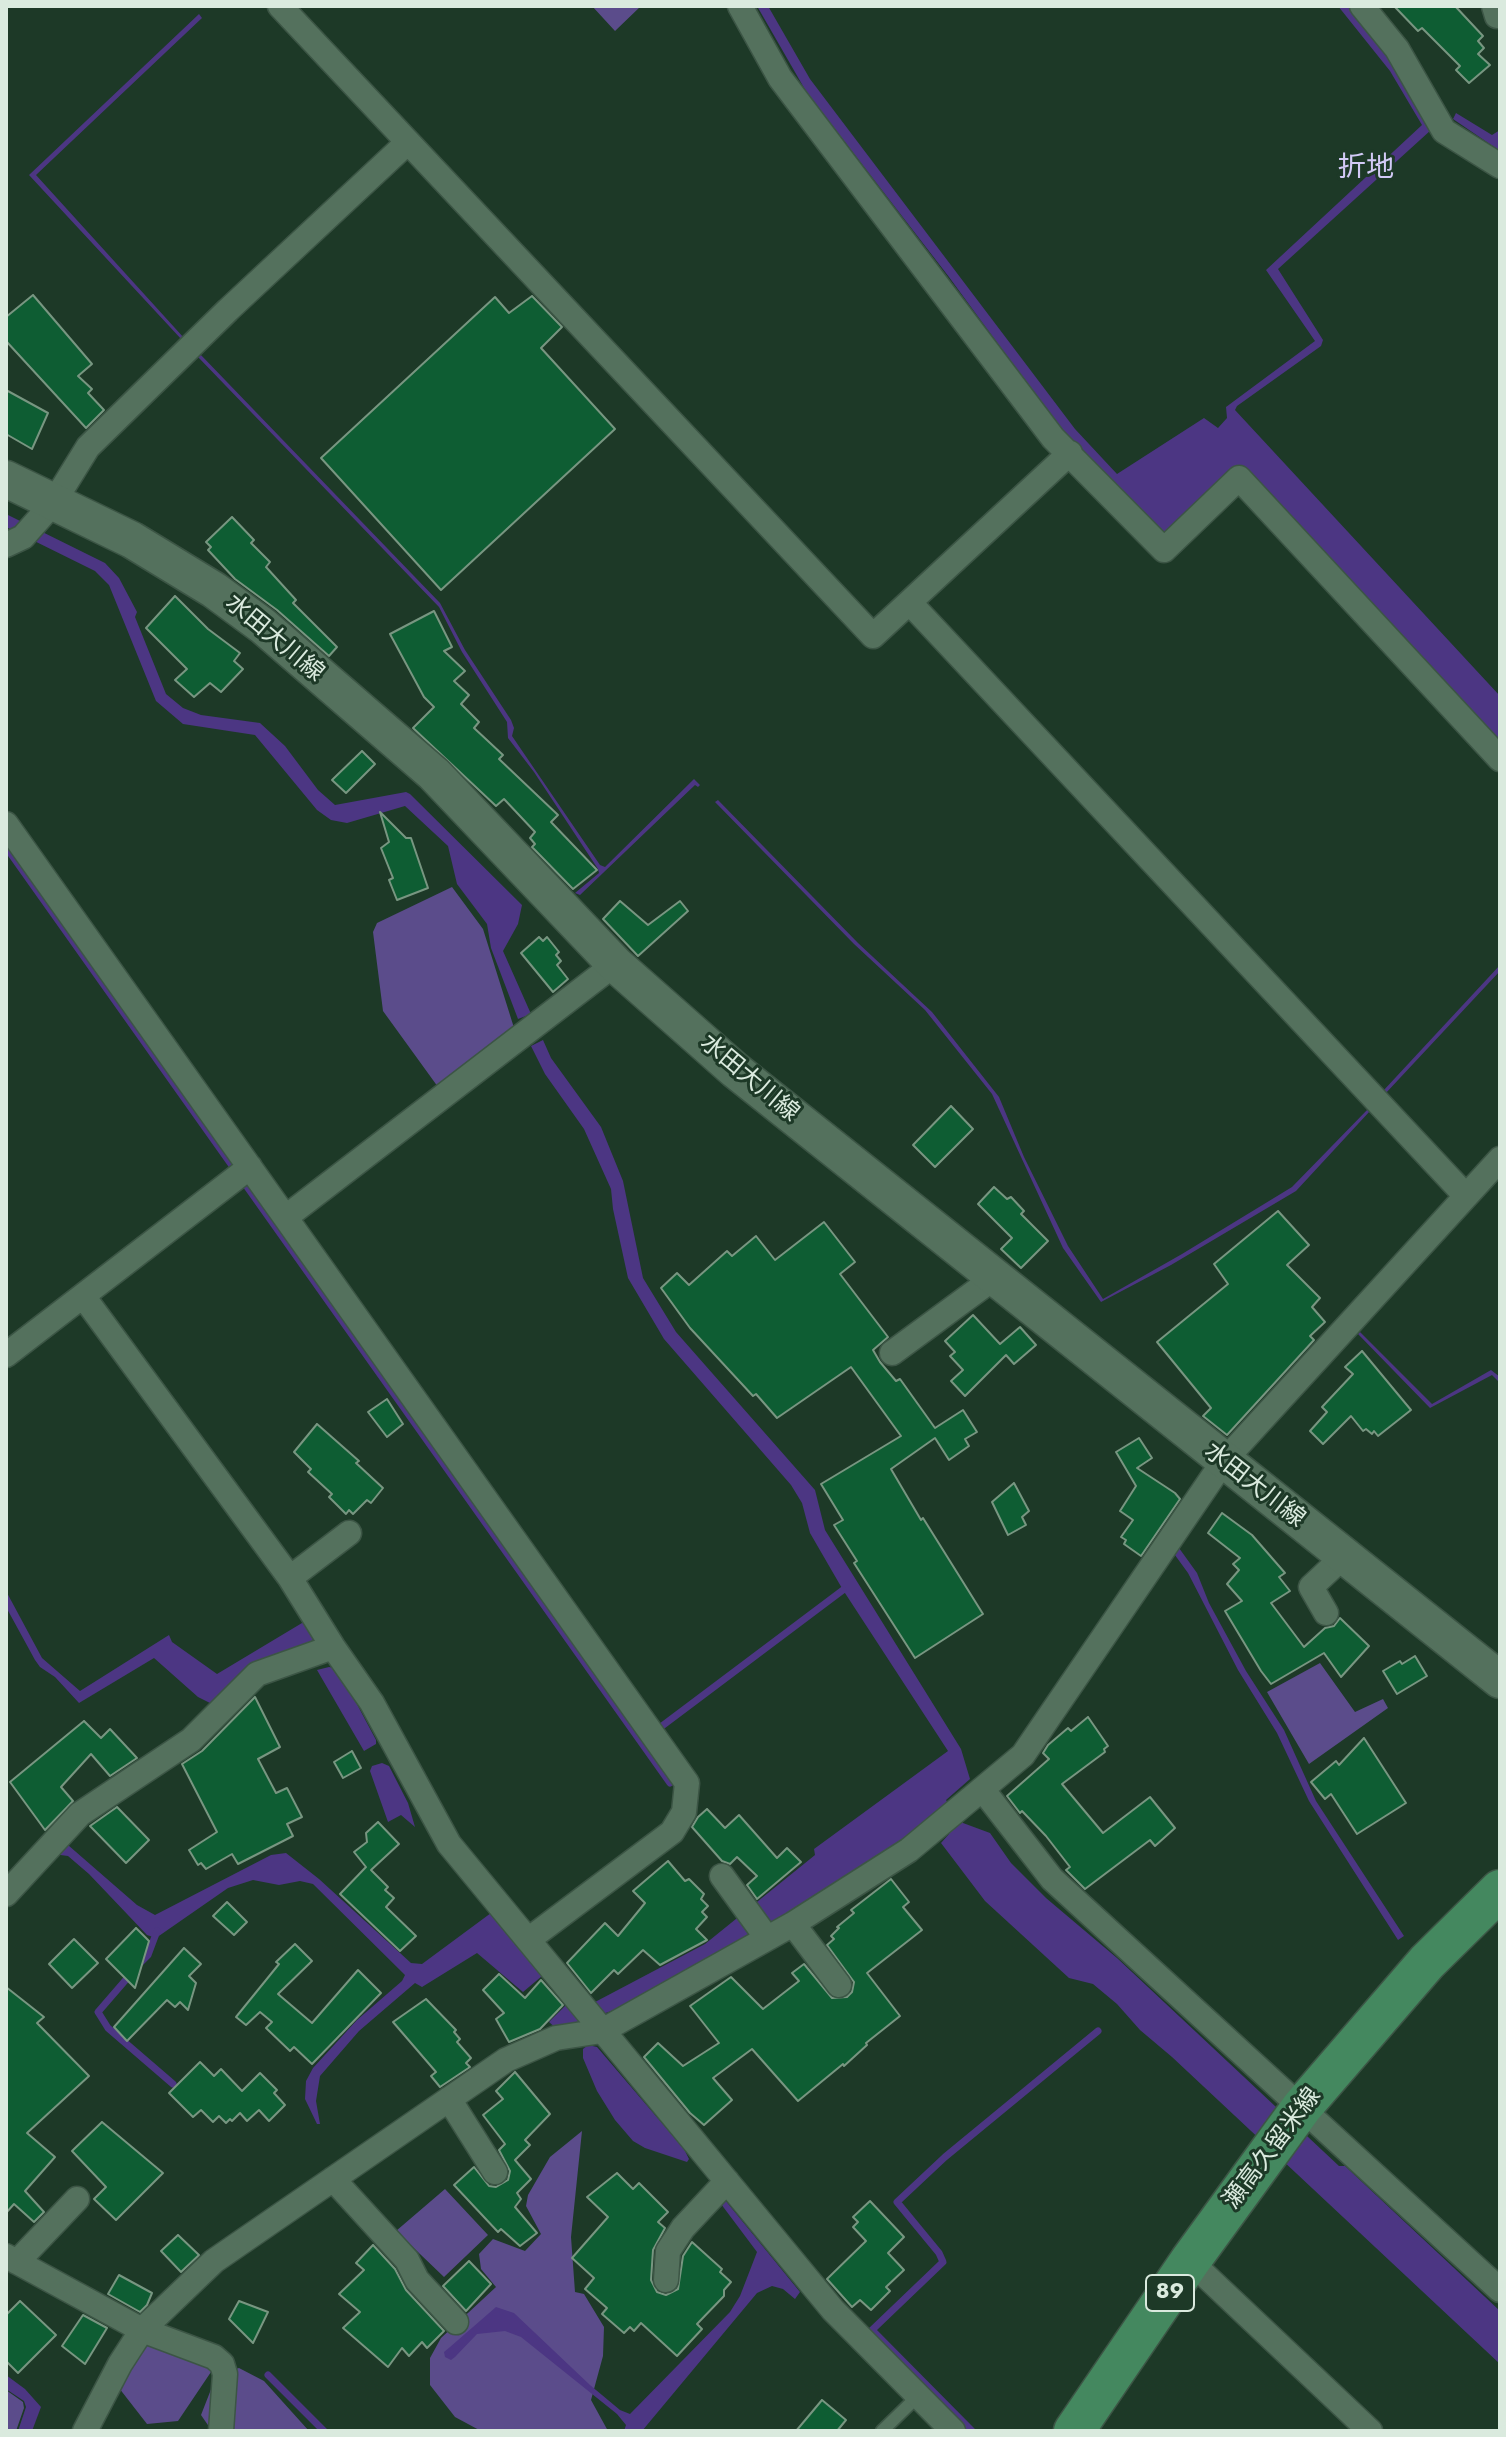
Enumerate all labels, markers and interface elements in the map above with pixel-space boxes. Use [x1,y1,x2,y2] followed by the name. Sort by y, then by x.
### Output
[1338,152,1394,186] district label: 折地
[219,589,329,689] street label: 水田大川線
[694,1029,804,1129] street label: 水田大川線
[1198,1438,1310,1534] street label: 水田大川線
[1218,2083,1328,2215] street label: 瀬高久留米線
[1146,2275,1194,2311] road number: 89

